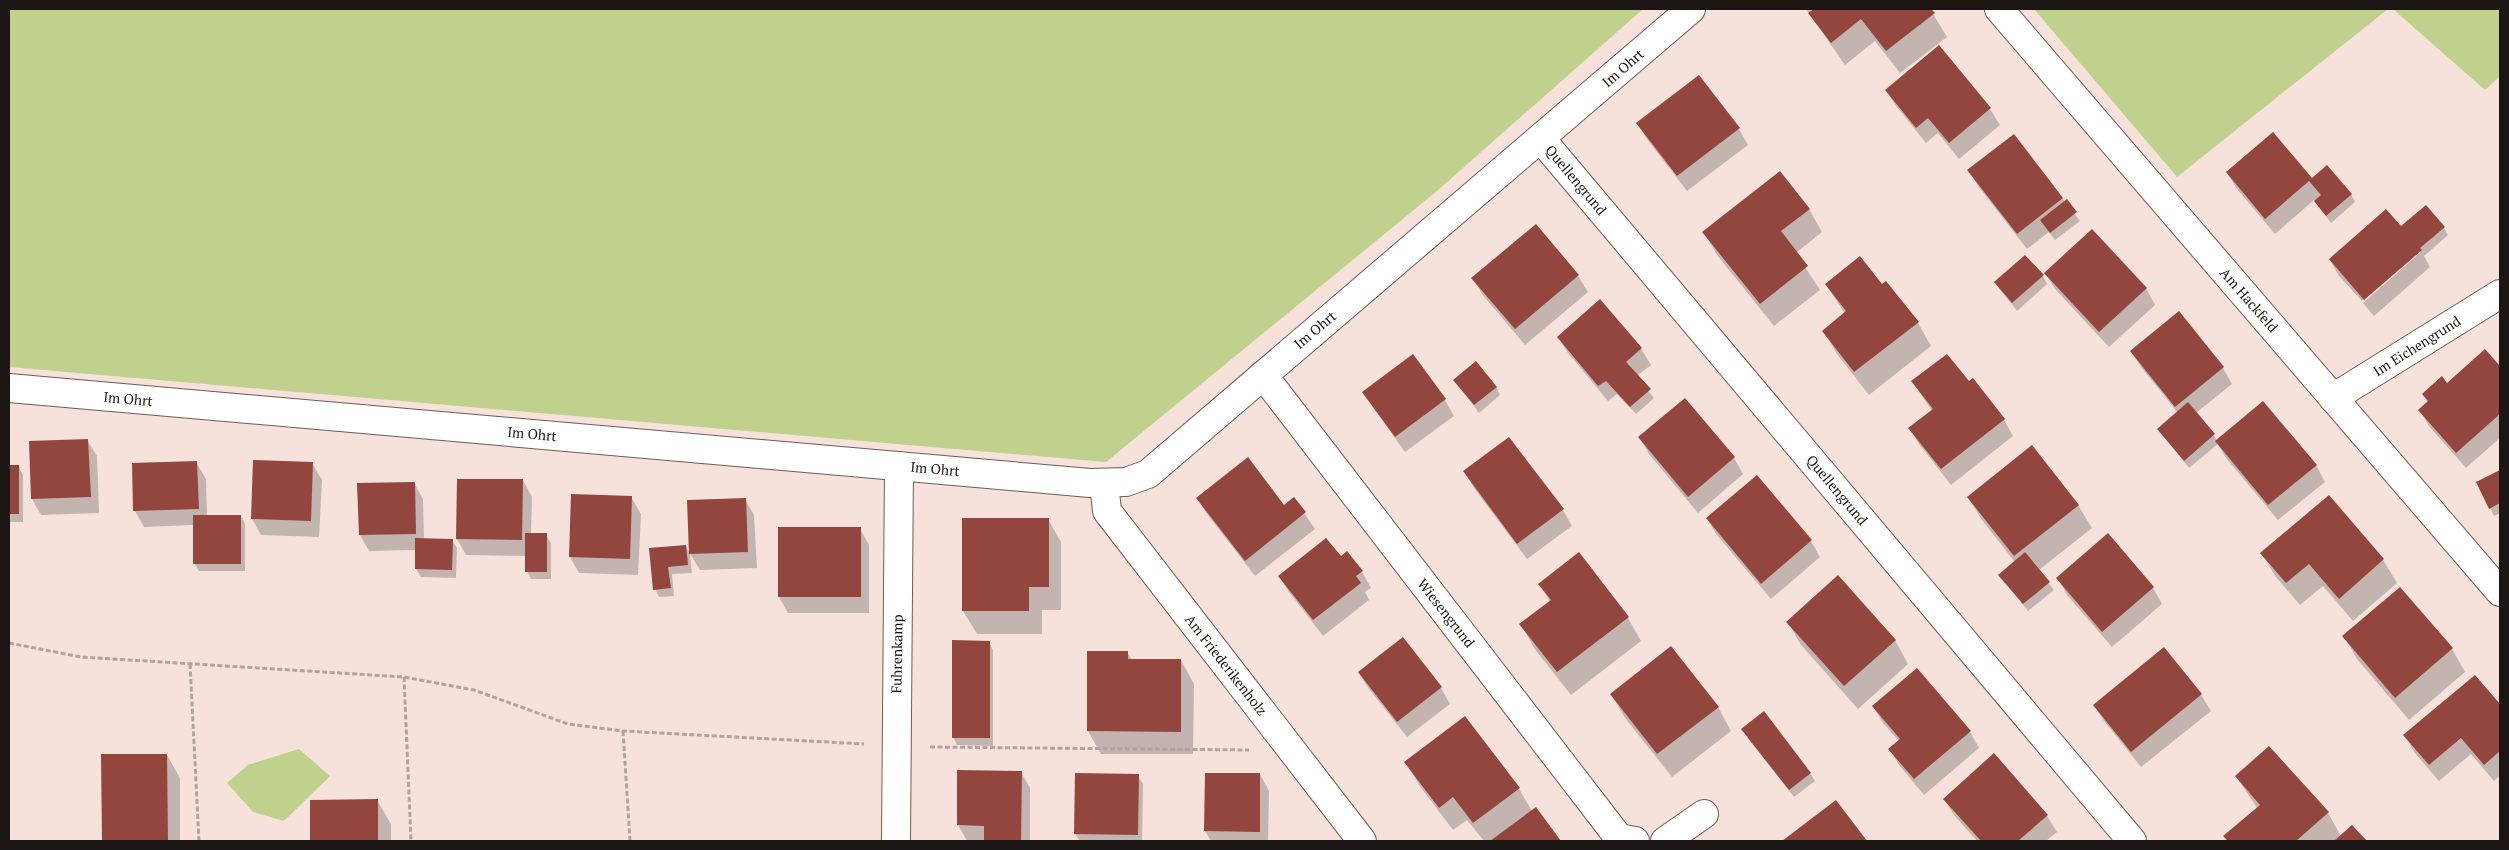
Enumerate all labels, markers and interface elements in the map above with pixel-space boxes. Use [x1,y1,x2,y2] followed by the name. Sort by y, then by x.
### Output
[1598,44,1648,91] street label: Im Ohrt
[1541,141,1611,219] street label: Quellengrund
[2216,263,2283,336] street label: Am Hackfeld
[1290,306,1340,353] street label: Im Ohrt
[2369,311,2464,380] street label: Im Eichengrund
[103,387,154,410] street label: Im Ohrt
[507,422,558,445] street label: Im Ohrt
[1802,451,1872,529] street label: Quellengrund
[910,457,961,480] street label: Im Ohrt
[1413,574,1479,651] street label: Wiesengrund
[1181,610,1272,719] street label: Am Friederikenholz
[886,614,907,694] street label: Fuhrenkamp

